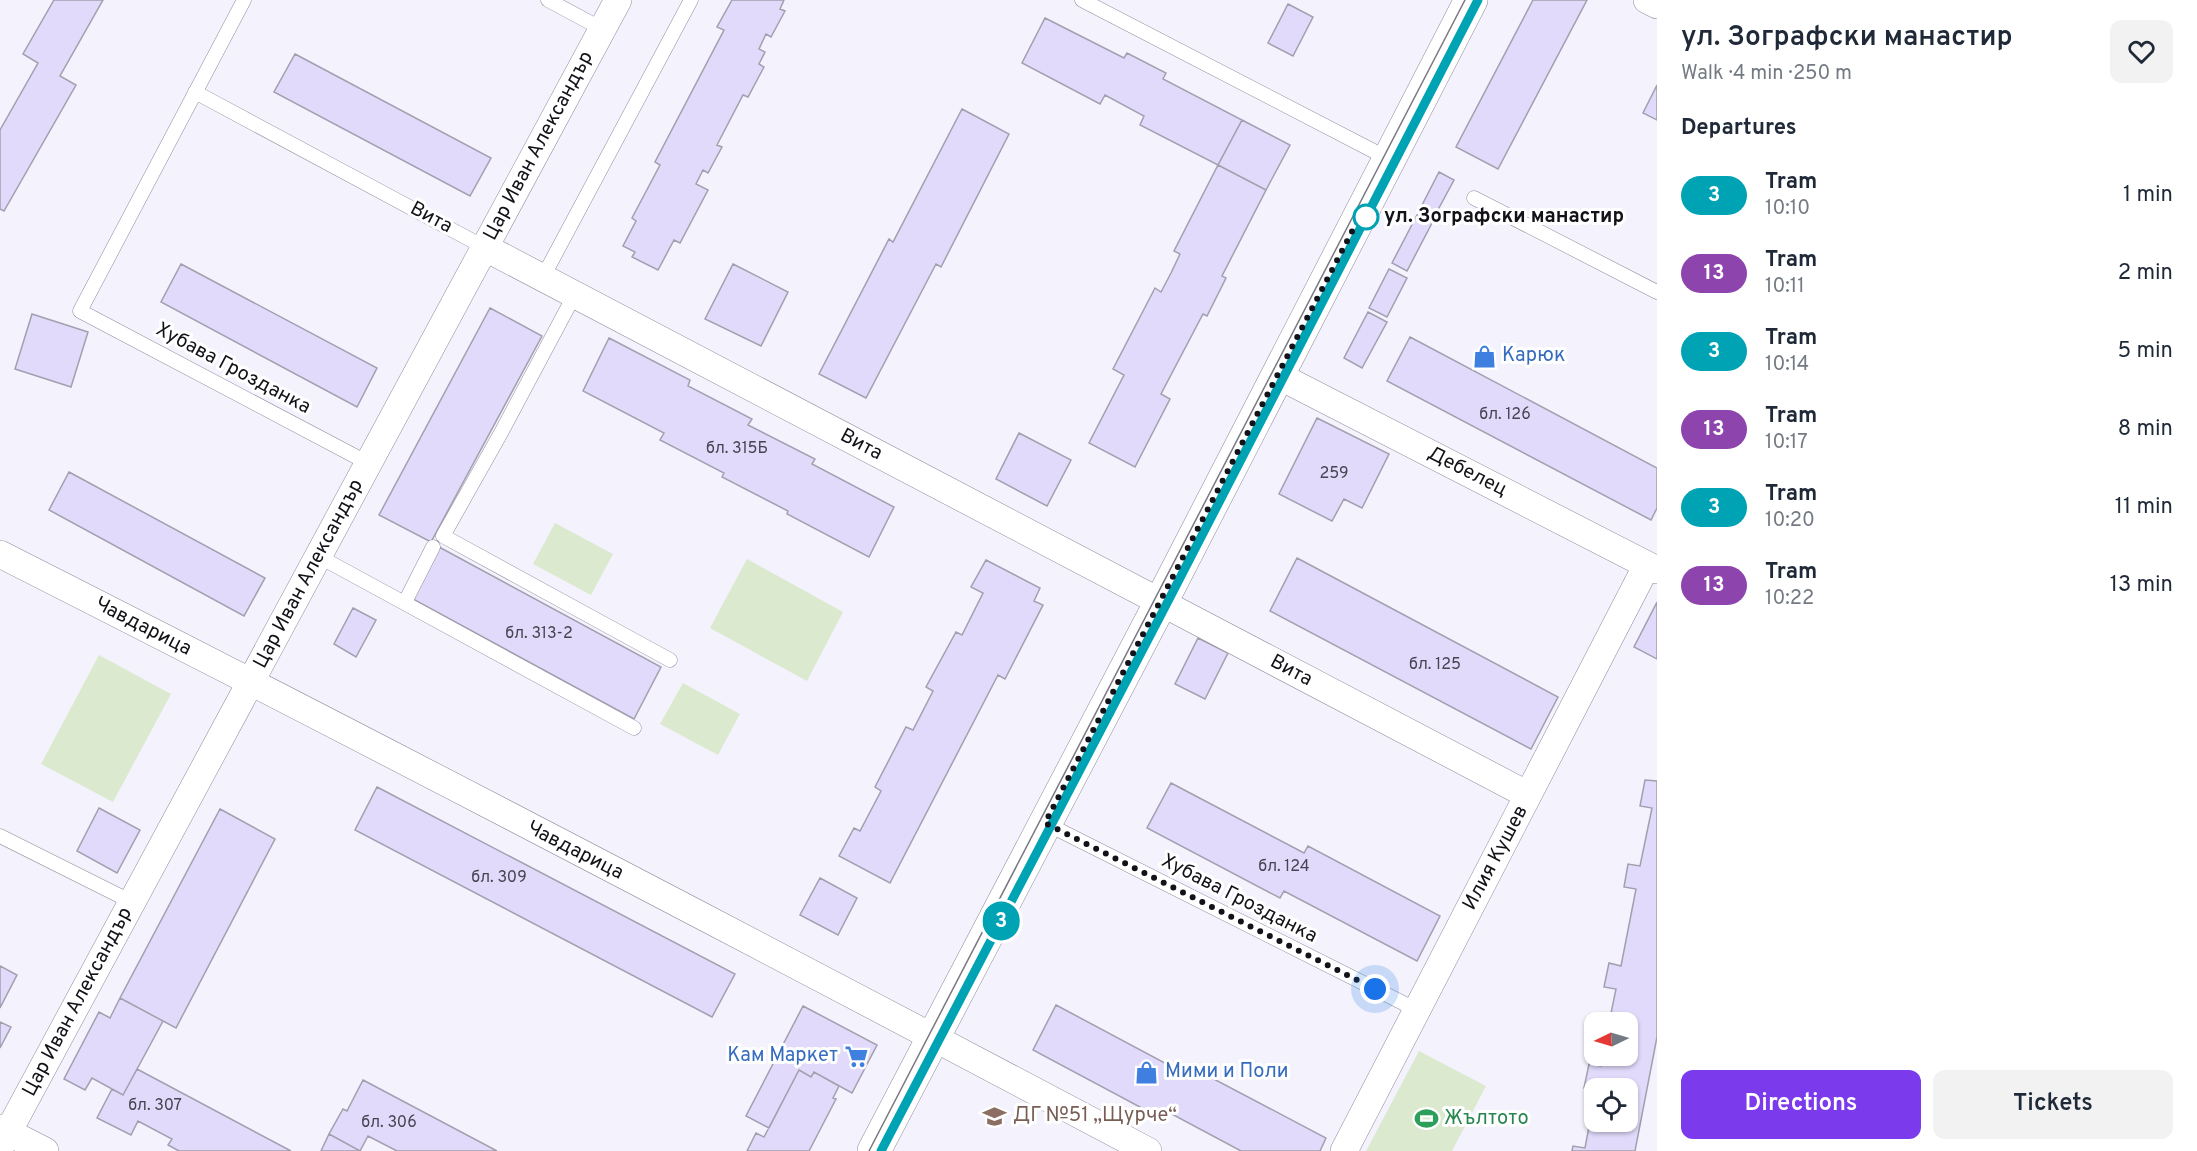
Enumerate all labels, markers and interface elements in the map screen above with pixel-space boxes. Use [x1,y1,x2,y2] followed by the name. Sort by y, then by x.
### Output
[1681,20,2013,56] text: ул. Зографски манастир
[2110,20,2173,83] button: heart
[478,47,600,245] street label: Цар Иван Александър
[1681,61,1852,87] text: Walk · 4 min · 250 m
[1681,115,1797,142] text: Departures
[1765,169,1817,196] text: Tram
[1708,182,1720,209] text: 3
[2123,182,2173,209] text: 1 min
[405,196,457,240] street label: Вита
[1765,196,1810,222] text: 10:10
[1353,204,1379,230] marker: ул. Зографски манастир
[1384,204,1624,230] place label: ул. Зографски манастир
[1765,247,1817,274] text: Tram
[1704,260,1725,287] text: 13
[2118,260,2173,287] text: 2 min
[1765,274,1805,300] text: 10:11
[151,317,315,421] street label: Хубава Грозданка
[1765,325,1817,352] text: Tram
[1708,338,1720,365] text: 3
[2118,338,2173,365] text: 5 min
[1471,343,1497,369] shop icon: Карюк
[1502,343,1565,369] place label: Карюк
[1765,352,1809,378] text: 10:14
[1765,403,1817,430] text: Tram
[1479,405,1531,425] house number: бл. 126
[1704,416,1725,443] text: 13
[2118,416,2173,443] text: 8 min
[835,423,887,467] street label: Вита
[1765,430,1808,456] text: 10:17
[706,439,768,459] house number: бл. 315Б
[1423,441,1511,503] street label: Дебелец
[1319,464,1349,484] house number: 259
[248,475,370,673] street label: Цар Иван Александър
[1765,481,1817,508] text: Tram
[1708,494,1720,521] text: 3
[2115,494,2173,521] text: 11 min
[1765,508,1815,534] text: 10:20
[1765,559,1817,586] text: Tram
[1704,572,1725,599] text: 13
[2110,572,2173,599] text: 13 min
[1765,586,1814,612] text: 10:22
[90,591,196,663] street label: Чавдарица
[505,624,573,644] house number: бл. 313-2
[1265,649,1317,693] street label: Вита
[1409,655,1461,675] house number: бл. 125
[1457,801,1535,915] street label: Илия Кушев
[522,815,628,887] street label: Чавдарица
[1157,848,1321,950] street label: Хубава Грозданка
[1258,857,1310,877] house number: бл. 124
[471,868,527,888] house number: бл. 309
[982,902,1020,940] line badge: 3
[17,903,139,1101] street label: Цар Иван Александър
[995,908,1007,935] text: 3
[1360,974,1390,1004] your location
[1584,1012,1638,1066] north arrow
[1584,1012,1638,1132] map controls
[727,1043,838,1069] place label: Кам Маркет
[843,1043,869,1069] supermarket icon: Кам Маркет
[1134,1059,1160,1085] shop icon: Мими и Поли
[1165,1059,1289,1085] place label: Мими и Поли
[1681,1070,1921,1139] button: Directions
[1933,1070,2173,1139] button: Tickets
[1584,1078,1638,1132] button: locate
[128,1096,182,1116] house number: бл. 307
[982,1103,1008,1129] school or university icon: ДГ №51 „Щурче“
[1013,1103,1177,1129] place label: ДГ №51 „Щурче“
[1413,1106,1439,1132] sports icon: Жълтото
[1444,1106,1529,1132] place label: Жълтото
[361,1113,417,1133] house number: бл. 306

